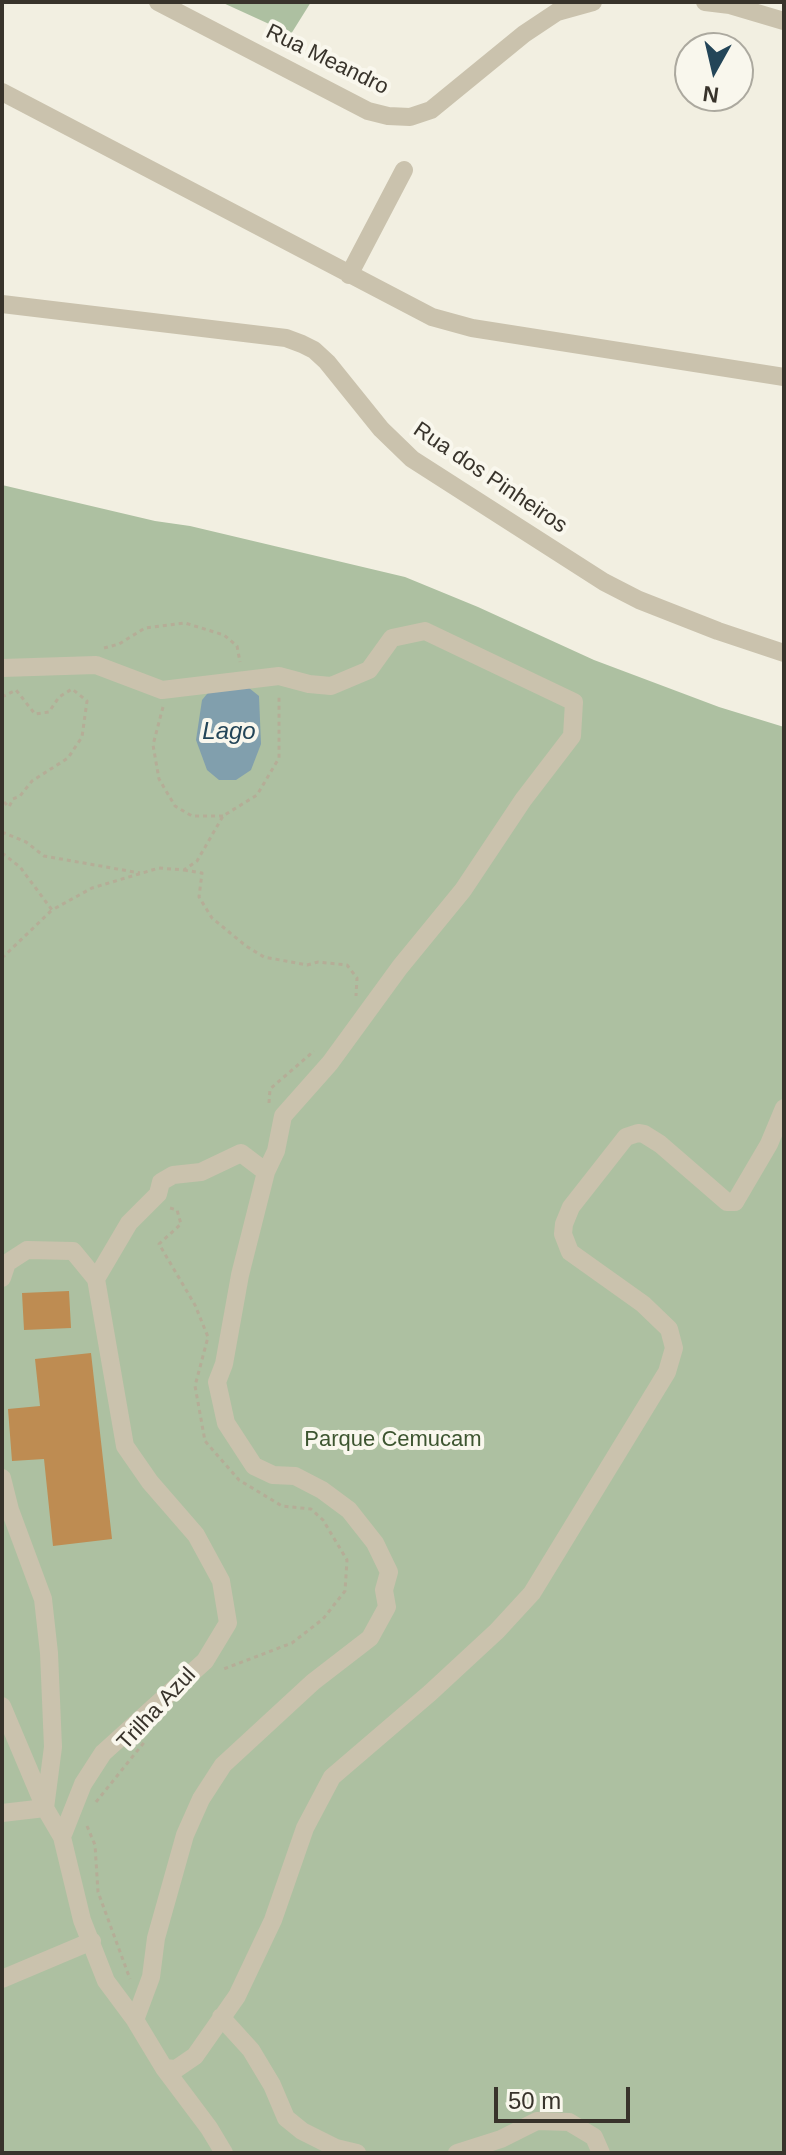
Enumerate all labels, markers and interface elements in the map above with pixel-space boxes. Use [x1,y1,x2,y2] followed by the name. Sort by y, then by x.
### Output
[261,19,393,101] street label: Rua Meandro
[674,32,754,112] north arrow
[701,81,720,108] text: N
[408,417,572,539] street label: Rua dos Pinheiros
[202,718,256,746] water label: Lago
[304,1427,482,1453] park label: Parque Cemucam
[112,1662,202,1756] street label: Trilha Azul
[498,2071,634,2121] scale bar
[508,2087,561,2114] text: 50 m

